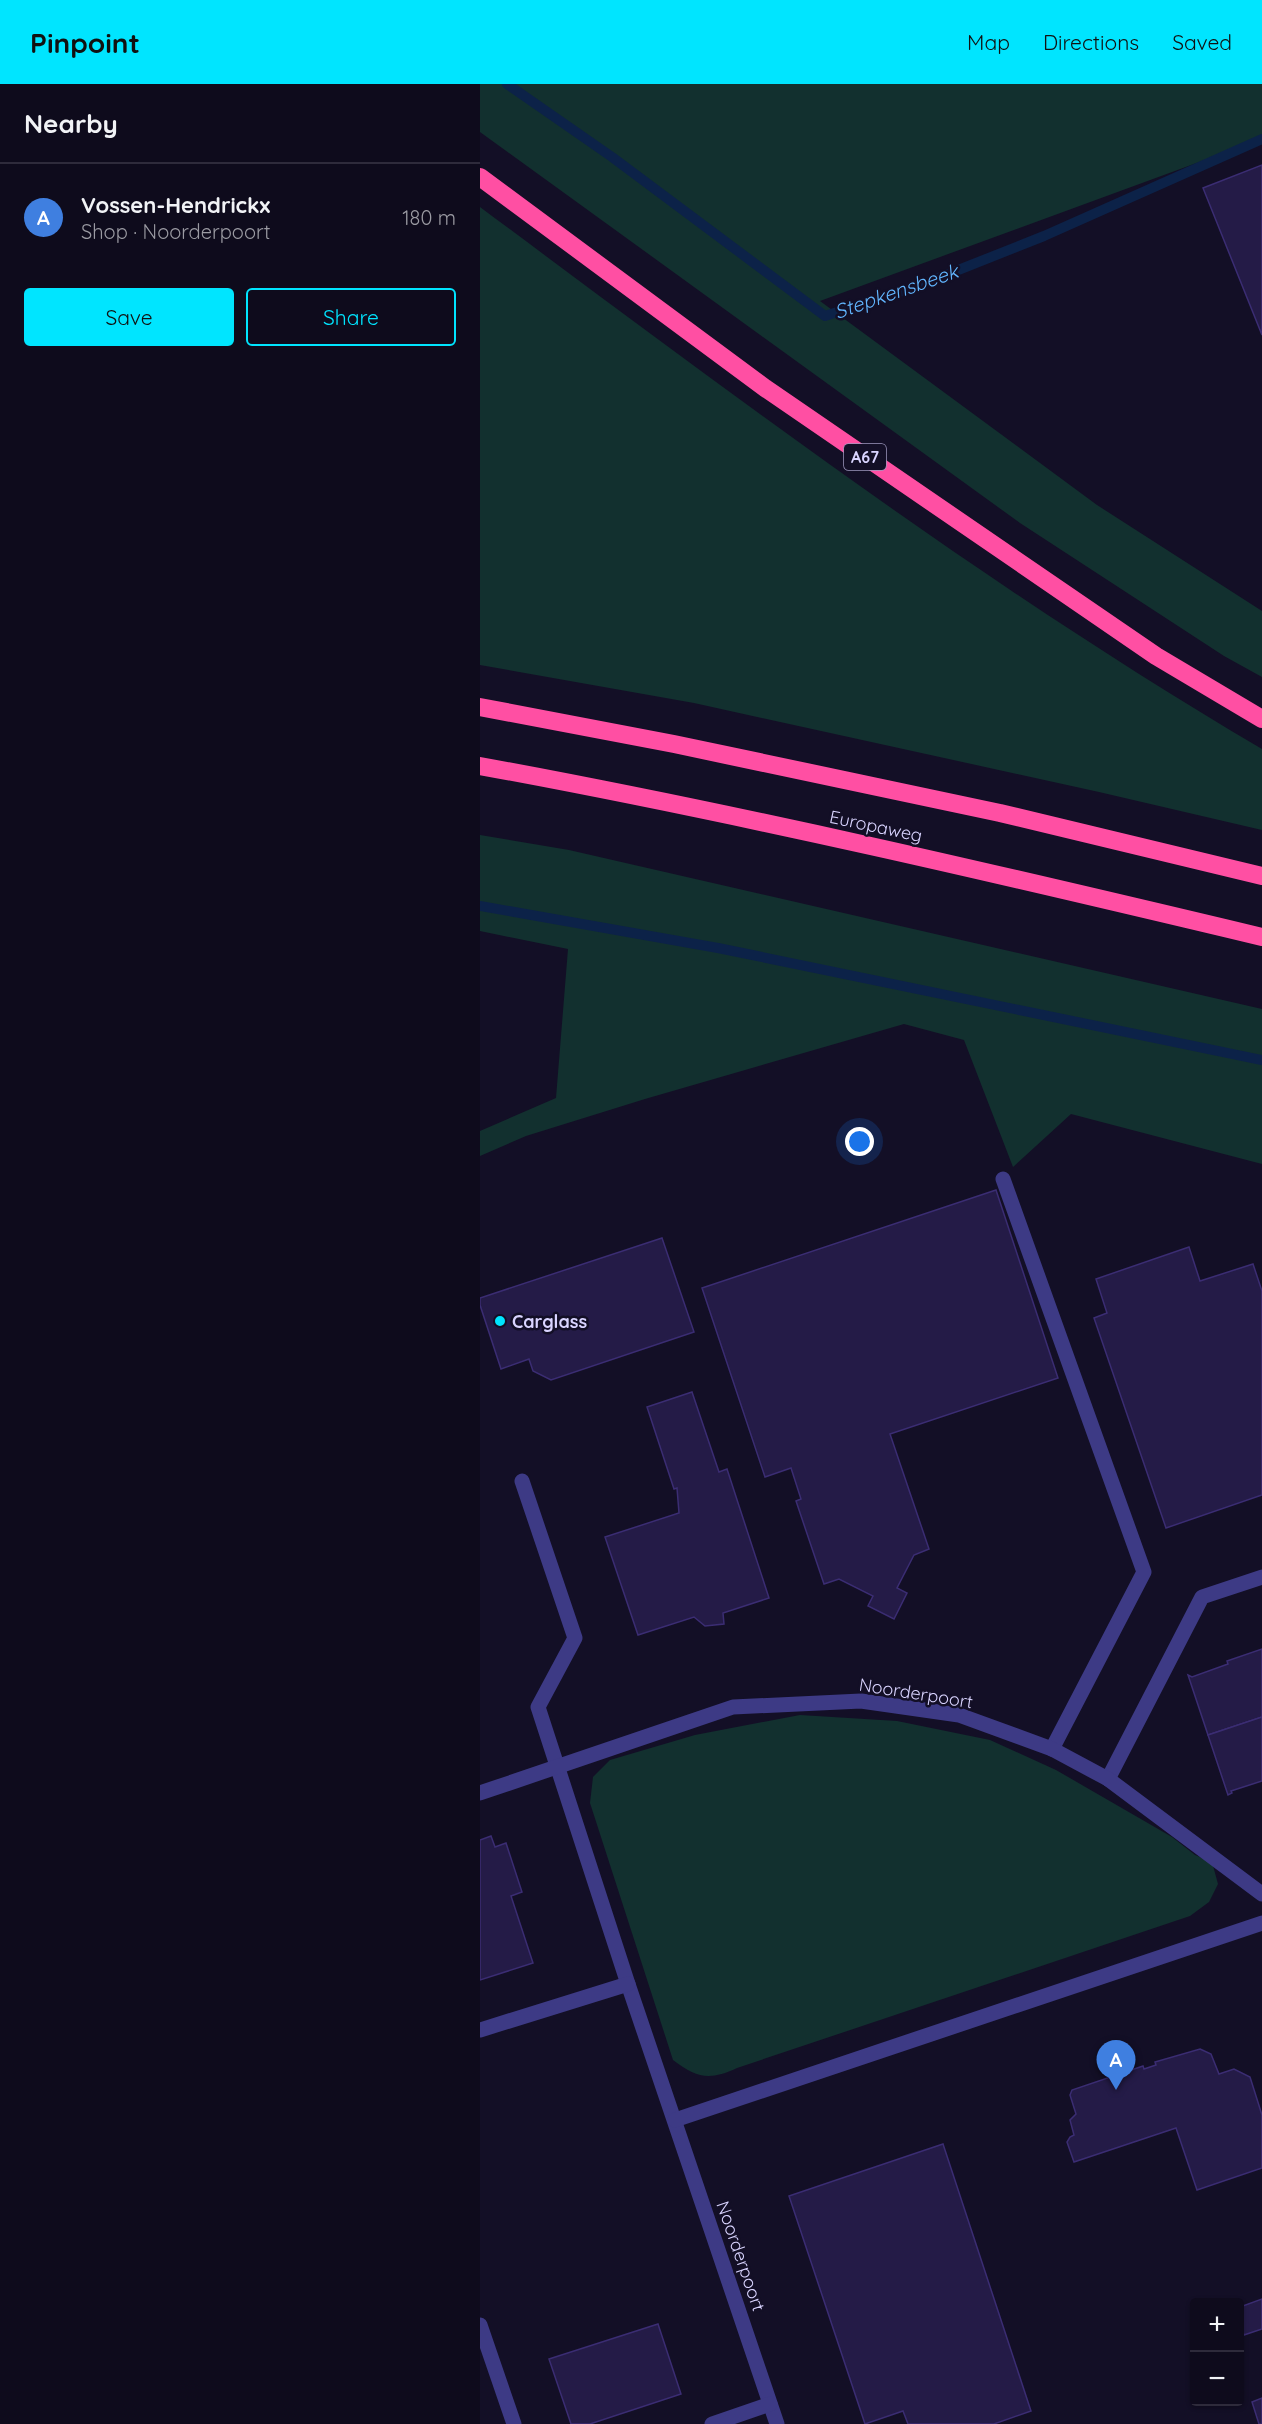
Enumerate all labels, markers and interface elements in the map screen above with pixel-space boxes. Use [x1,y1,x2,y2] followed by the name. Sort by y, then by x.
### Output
[30,25,140,60] text: Pinpoint
[967,29,1010,55] text: Map
[1043,29,1139,55] text: Directions
[1172,29,1232,55] text: Saved
[24,107,118,140] text: Nearby
[81,191,270,219] text: Vossen-Hendrickx
[37,205,50,230] text: A
[402,205,456,230] text: 180 m
[81,219,270,244] text: Shop · Noorderpoort
[831,257,963,324] water label: Stepkensbeek
[24,288,234,346] button: Save
[246,288,456,346] button: Share
[844,444,886,470] road number: A67
[828,805,924,847] street label: Europaweg
[845,1127,874,1156] your location
[512,1310,587,1333] place label: Carglass
[493,1314,507,1328] marker: Carglass
[857,1673,975,1713] street label: Noorderpoort
[1096,2040,1136,2090] pin: A
[711,2198,771,2314] street label: Noorderpoort
[1190,2298,1244,2406] map controls
[1190,2298,1244,2352] button: +
[1190,2352,1244,2406] button: −

